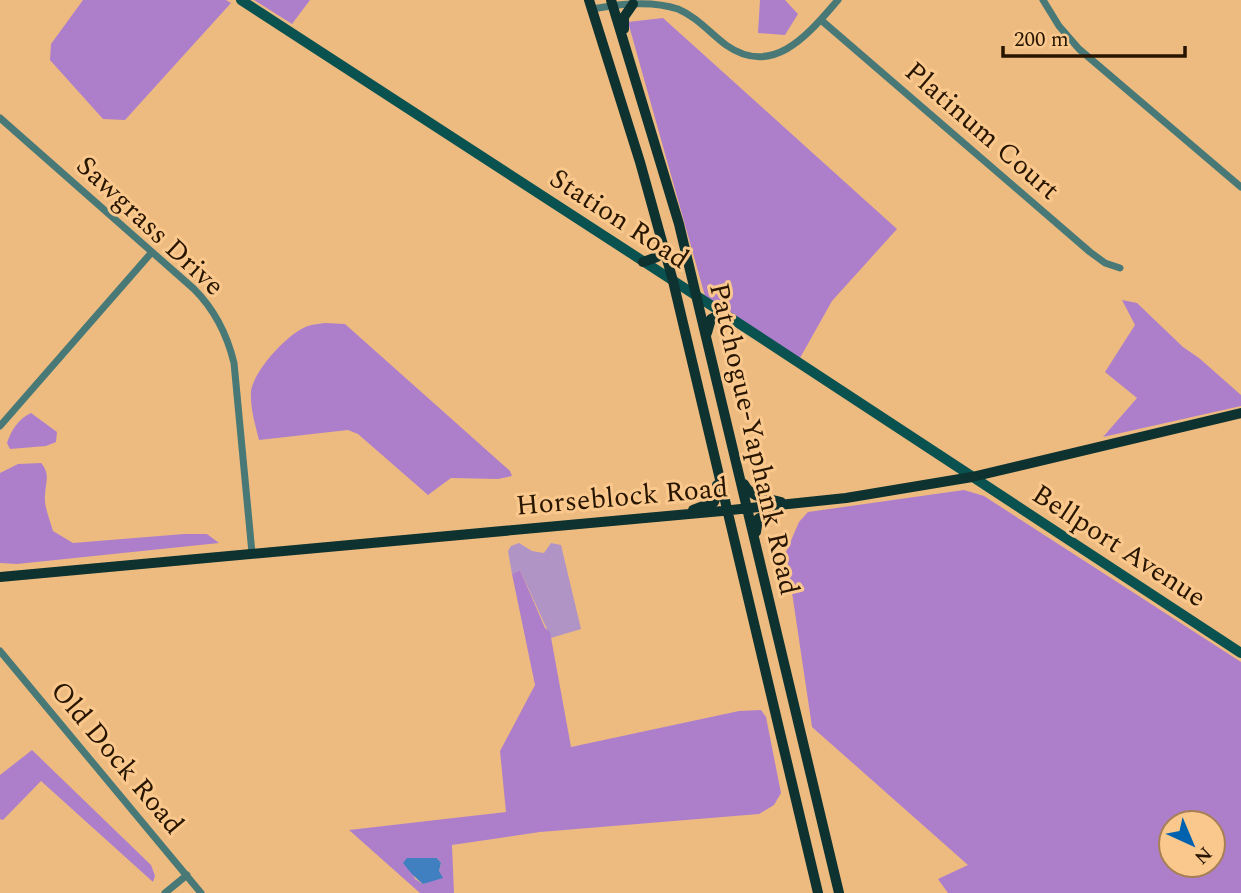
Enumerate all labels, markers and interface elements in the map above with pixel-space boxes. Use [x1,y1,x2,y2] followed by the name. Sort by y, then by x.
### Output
[1003,14,1185,58] scale bar
[1014,24,1069,56] text: 200 m
[895,51,1069,211] street label: Platinum Court
[66,146,234,306] street label: Sawgrass Drive
[541,158,697,280] street label: Station Road
[697,279,811,599] street label: Patchogue-Yaphank Road
[514,466,730,528] street label: Horseblock Road
[1023,473,1215,619] street label: Bellport Avenue
[40,672,194,844] street label: Old Dock Road
[1157,809,1227,879] north arrow
[1187,839,1218,871] text: N

